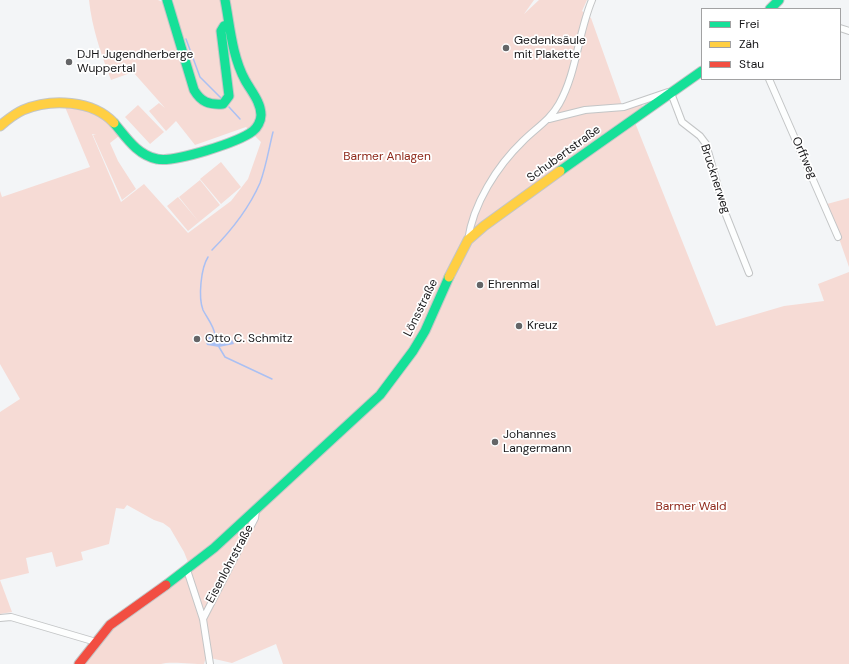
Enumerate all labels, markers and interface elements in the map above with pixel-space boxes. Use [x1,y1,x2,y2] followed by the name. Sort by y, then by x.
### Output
[701,8,841,80] legend
[739,16,759,32] text: Frei
[514,34,586,62] place label: Gedenksäule mit Plakette
[739,36,759,52] text: Zäh
[501,43,511,53] marker: Gedenksäule mit Plakette
[77,48,193,76] place label: DJH Jugendherberge Wuppertal
[739,56,764,72] text: Stau
[64,57,74,67] marker: DJH Jugendherberge Wuppertal
[525,123,603,185] street label: Schubertstraße
[788,135,820,181] street label: Orffweg
[697,143,733,215] street label: Brucknerweg
[343,150,431,164] park label: Barmer Anlagen
[401,277,441,339] street label: Lönsstraße
[488,278,539,292] place label: Ehrenmal
[475,280,485,290] marker: Ehrenmal
[527,319,557,333] place label: Kreuz
[514,321,524,331] marker: Kreuz
[205,332,293,346] place label: Otto C. Schmitz
[192,334,202,344] marker: Otto C. Schmitz
[503,428,571,456] place label: Johannes Langermann
[490,437,500,447] marker: Johannes Langermann
[655,500,727,514] park label: Barmer Wald
[203,522,257,606] street label: Eisenlohrstraße

